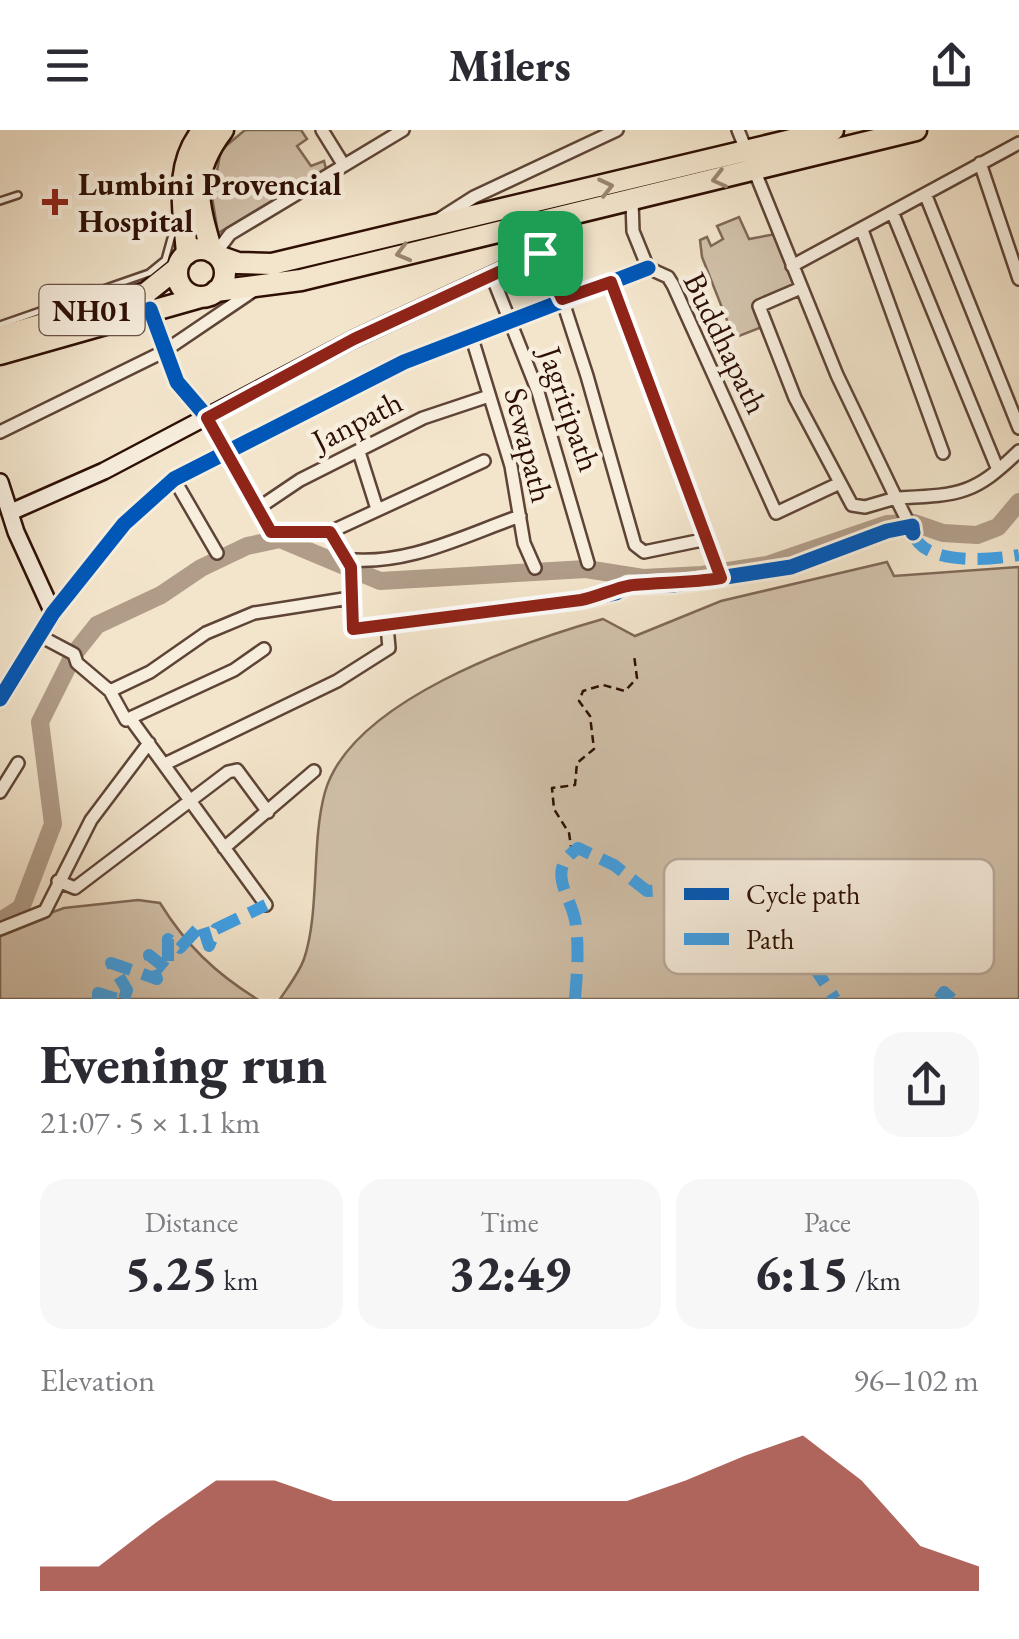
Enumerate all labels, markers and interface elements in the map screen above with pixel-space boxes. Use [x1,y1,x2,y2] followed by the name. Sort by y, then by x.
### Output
[448,36,571,94] text: Milers
[40,38,95,93] icon: menu
[924,38,979,93] icon: share
[78,163,342,242] place label: Lumbini Provencial Hospital
[711,167,728,188] one-way arrow
[597,178,614,199] one-way arrow
[42,189,68,215] marker: Lumbini Provencial Hospital
[498,211,583,296] pin
[513,226,568,281] icon: arrive
[395,242,412,263] one-way arrow
[674,265,778,421] street label: Buddhapath
[39,285,144,335] road number: NH01
[528,338,611,477] street label: Jagritipath
[302,381,409,463] street label: Janpath
[494,383,564,507] street label: Sewapath
[664,859,994,974] legend
[746,876,860,912] text: Cycle path
[746,921,794,957] text: Path
[40,1028,327,1099] text: Evening run
[874,1032,979,1137] button: share
[40,1101,260,1143] text: 21:07 · 5 × 1.1 km
[145,1204,238,1240] text: Distance
[480,1204,539,1240] text: Time
[804,1204,851,1240] text: Pace
[124,1240,218,1305] text: 5.25
[448,1240,571,1305] text: 32:49
[754,1240,849,1305] text: 6:15
[218,1262,259,1298] text: km
[849,1262,901,1298] text: /km
[40,1359,155,1401] text: Elevation
[853,1359,979,1401] text: 96–102 m

